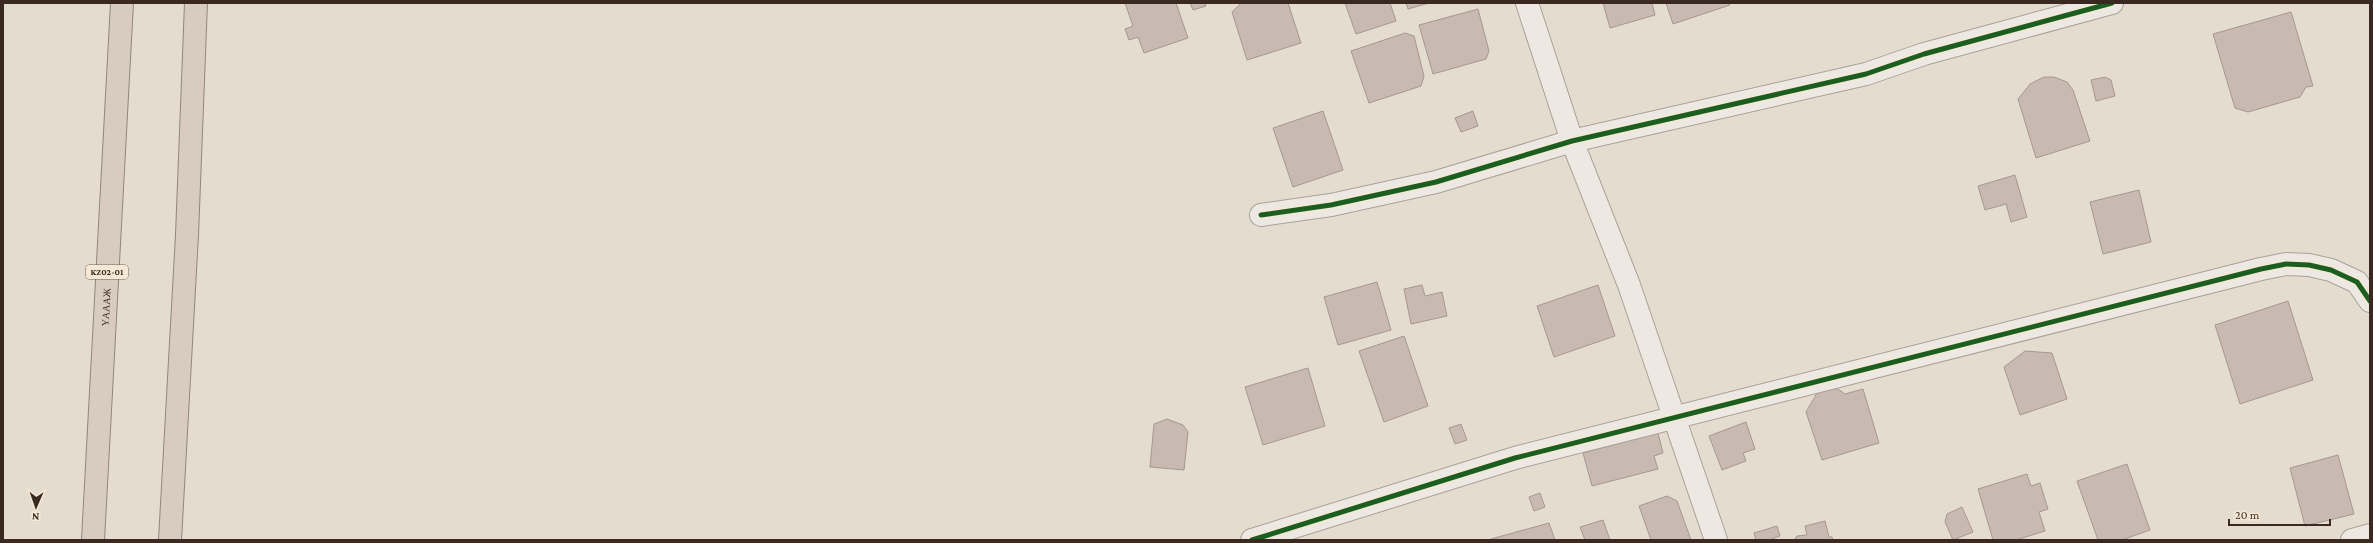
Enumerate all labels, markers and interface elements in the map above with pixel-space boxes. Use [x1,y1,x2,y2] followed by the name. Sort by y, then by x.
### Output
[86,265,128,279] road number: KZ02-01
[99,288,112,327] street label: ҮАААЖ
[16,487,56,527] north arrow
[2229,501,2330,527] scale bar
[2235,508,2260,522] text: 20 m
[31,511,40,523] text: N

